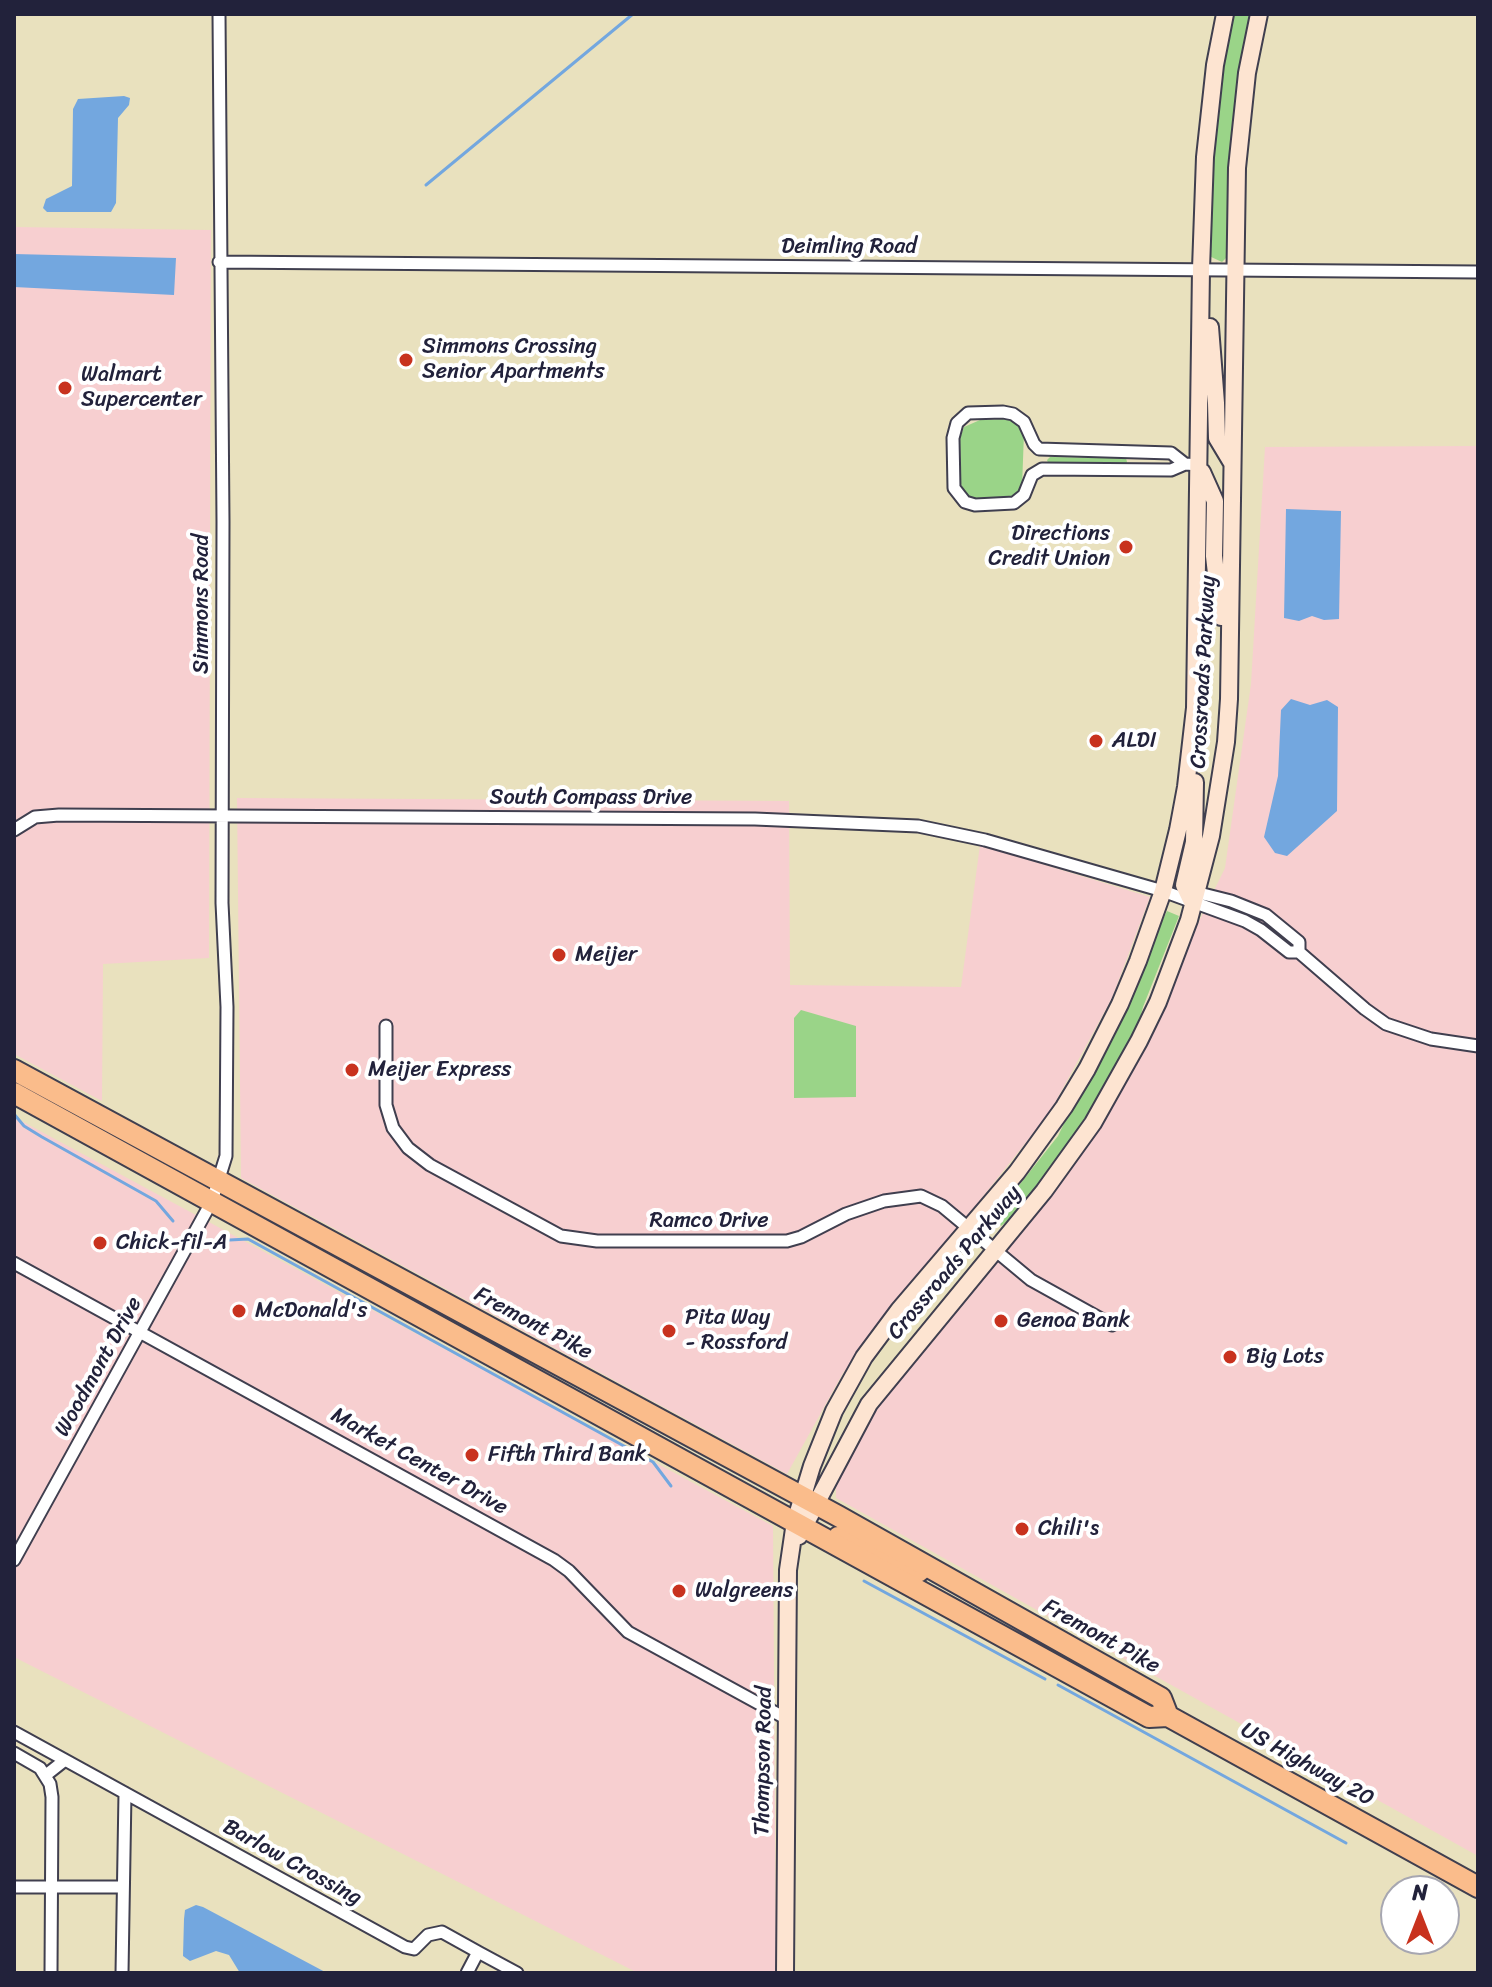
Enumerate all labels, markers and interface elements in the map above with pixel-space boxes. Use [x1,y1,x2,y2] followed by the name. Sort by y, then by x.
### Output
[781,234,917,260] street label: Deimling Road
[422,334,605,386] place label: Simmons Crossing Senior Apartments
[397,351,415,369] marker: Simmons Crossing Senior Apartments
[81,362,202,414] place label: Walmart Supercenter
[56,379,74,397] marker: Walmart Supercenter
[988,521,1110,572] place label: Directions Credit Union
[189,534,215,674] street label: Simmons Road
[1117,538,1135,556] marker: Directions Credit Union
[1186,575,1222,769] street label: Crossroads Parkway
[1112,728,1157,754] place label: ALDI
[1087,732,1105,750] marker: ALDI
[490,785,692,811] street label: South Compass Drive
[575,942,637,968] place label: Meijer
[550,946,568,964] marker: Meijer
[368,1057,511,1083] place label: Meijer Express
[343,1061,361,1079] marker: Meijer Express
[883,1180,1027,1346] street label: Crossroads Parkway
[650,1208,768,1234] street label: Ramco Drive
[116,1230,227,1256] place label: Chick-fil-A
[91,1234,109,1252] marker: Chick-fil-A
[469,1282,597,1366] street label: Fremont Pike
[50,1292,148,1442] street label: Woodmont Drive
[255,1298,367,1324] place label: McDonald's
[230,1302,248,1320] marker: McDonald's
[685,1305,787,1356] place label: Pita Way - Rossford
[1017,1308,1130,1334] place label: Genoa Bank
[992,1312,1010,1330] marker: Genoa Bank
[660,1322,678,1340] marker: Pita Way - Rossford
[1246,1344,1324,1370] place label: Big Lots
[1221,1348,1239,1366] marker: Big Lots
[326,1402,512,1522] street label: Market Center Drive
[488,1442,646,1468] place label: Fifth Third Bank
[463,1446,481,1464] marker: Fifth Third Bank
[1038,1516,1099,1542] place label: Chili's
[1013,1520,1031,1538] marker: Chili's
[695,1578,793,1604] place label: Walgreens
[670,1582,688,1600] marker: Walgreens
[1038,1594,1164,1680] street label: Fremont Pike
[749,1686,779,1836] street label: Thompson Road
[1236,1717,1378,1813] street label: US Highway 20
[218,1814,366,1912] street label: Barlow Crossing
[1412,1873,1428,1912] text: N
[1380,1875,1460,1955] north arrow

